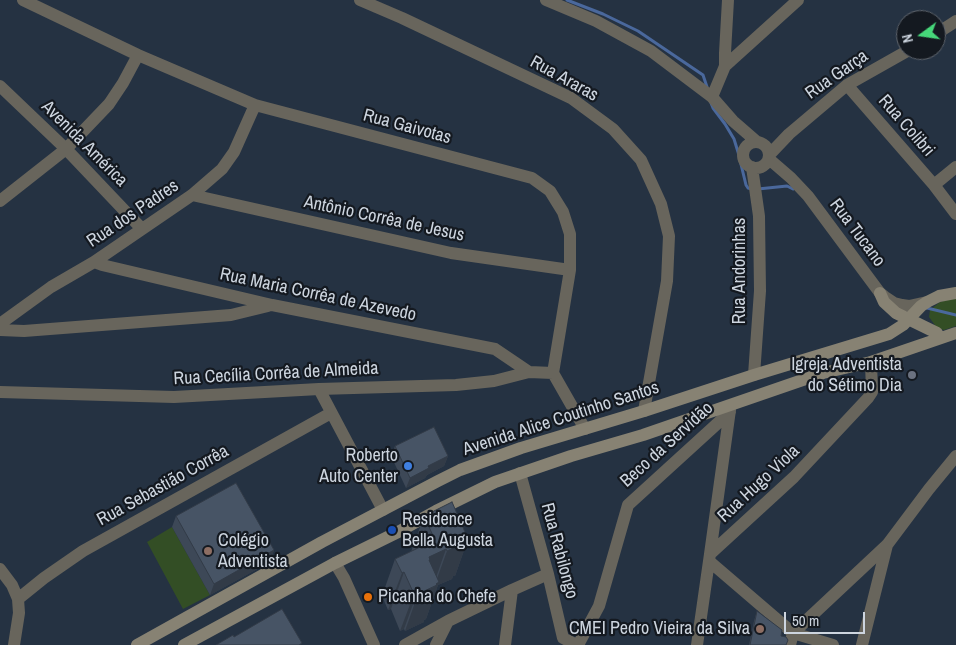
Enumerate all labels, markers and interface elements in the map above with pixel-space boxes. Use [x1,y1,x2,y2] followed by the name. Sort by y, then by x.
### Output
[896,10,946,60] north arrow
[898,32,917,45] text: N
[802,46,872,104] street label: Rua Garça
[526,51,602,107] street label: Rua Araras
[873,91,939,161] street label: Rua Colibri
[36,96,132,192] street label: Avenida América
[361,105,453,149] street label: Rua Gaivotas
[83,175,183,253] street label: Rua dos Padres
[302,191,466,247] street label: Antônio Corrêa de Jesus
[825,195,889,271] street label: Rua Tucano
[729,218,751,324] street label: Rua Andorinhas
[218,264,418,326] street label: Rua Maria Corrêa de Azevedo
[791,354,902,396] place label: Igreja Adventista do Sétimo Dia
[173,358,379,390] street label: Rua Cecília Corrêa de Almeida
[906,369,918,381] marker: Igreja Adventista do Sétimo Dia
[460,377,662,461] street label: Avenida Alice Coutinho Santos
[616,398,718,492] street label: Beco da Servidão
[94,441,232,531] street label: Rua Sebastião Corrêa
[714,441,804,527] street label: Rua Hugo Viola
[319,445,398,488] place label: Roberto Auto Center
[402,460,414,472] marker: Roberto Auto Center
[536,501,582,601] street label: Rua Rabilongo
[402,509,493,552] place label: Residence Bella Augusta
[386,524,398,536] marker: Residence Bella Augusta
[218,530,288,572] place label: Colégio Adventista
[202,545,214,557] marker: Colégio Adventista
[378,586,496,608] place label: Picanha do Chefe
[362,591,374,603] marker: Picanha do Chefe
[786,602,867,634] scale bar
[792,610,819,631] text: 50 m
[569,618,750,640] place label: CMEI Pedro Vieira da Silva
[754,623,766,635] marker: CMEI Pedro Vieira da Silva

